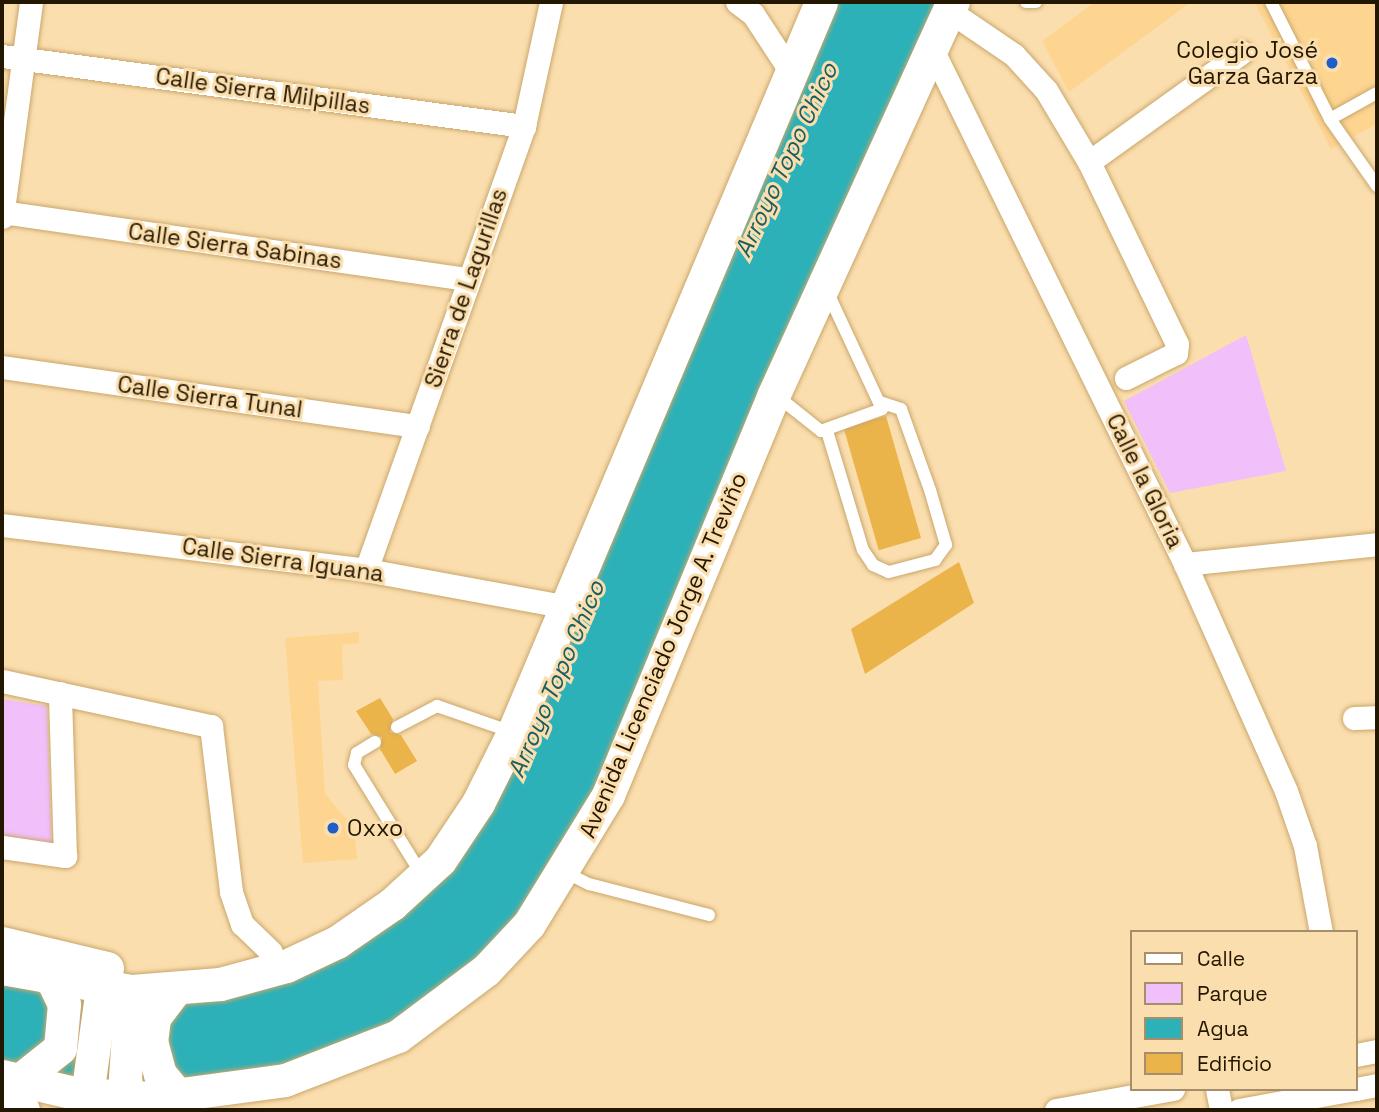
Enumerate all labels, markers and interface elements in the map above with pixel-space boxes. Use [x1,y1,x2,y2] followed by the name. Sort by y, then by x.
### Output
[1176,36,1318,90] place label: Colegio José Garza Garza
[1324,55,1340,71] marker: Colegio José Garza Garza
[728,58,844,262] water label: Arroyo Topo Chico
[154,62,372,120] street label: Calle Sierra Milpillas
[419,185,513,391] street label: Sierra de Lagurillas
[126,217,344,275] street label: Calle Sierra Sabinas
[115,370,305,424] street label: Calle Sierra Tunal
[1101,409,1189,553] street label: Calle la Gloria
[573,467,753,843] street label: Avenida Licenciado Jorge A. Treviño
[180,532,386,588] street label: Calle Sierra Iguana
[501,576,611,782] water label: Arroyo Topo Chico
[347,814,403,842] place label: Oxxo
[325,820,341,836] marker: Oxxo
[1130,930,1358,1091] legend
[1197,945,1245,972] text: Calle
[1197,980,1268,1007] text: Parque
[1197,1015,1249,1042] text: Agua
[1197,1050,1272,1077] text: Edificio

